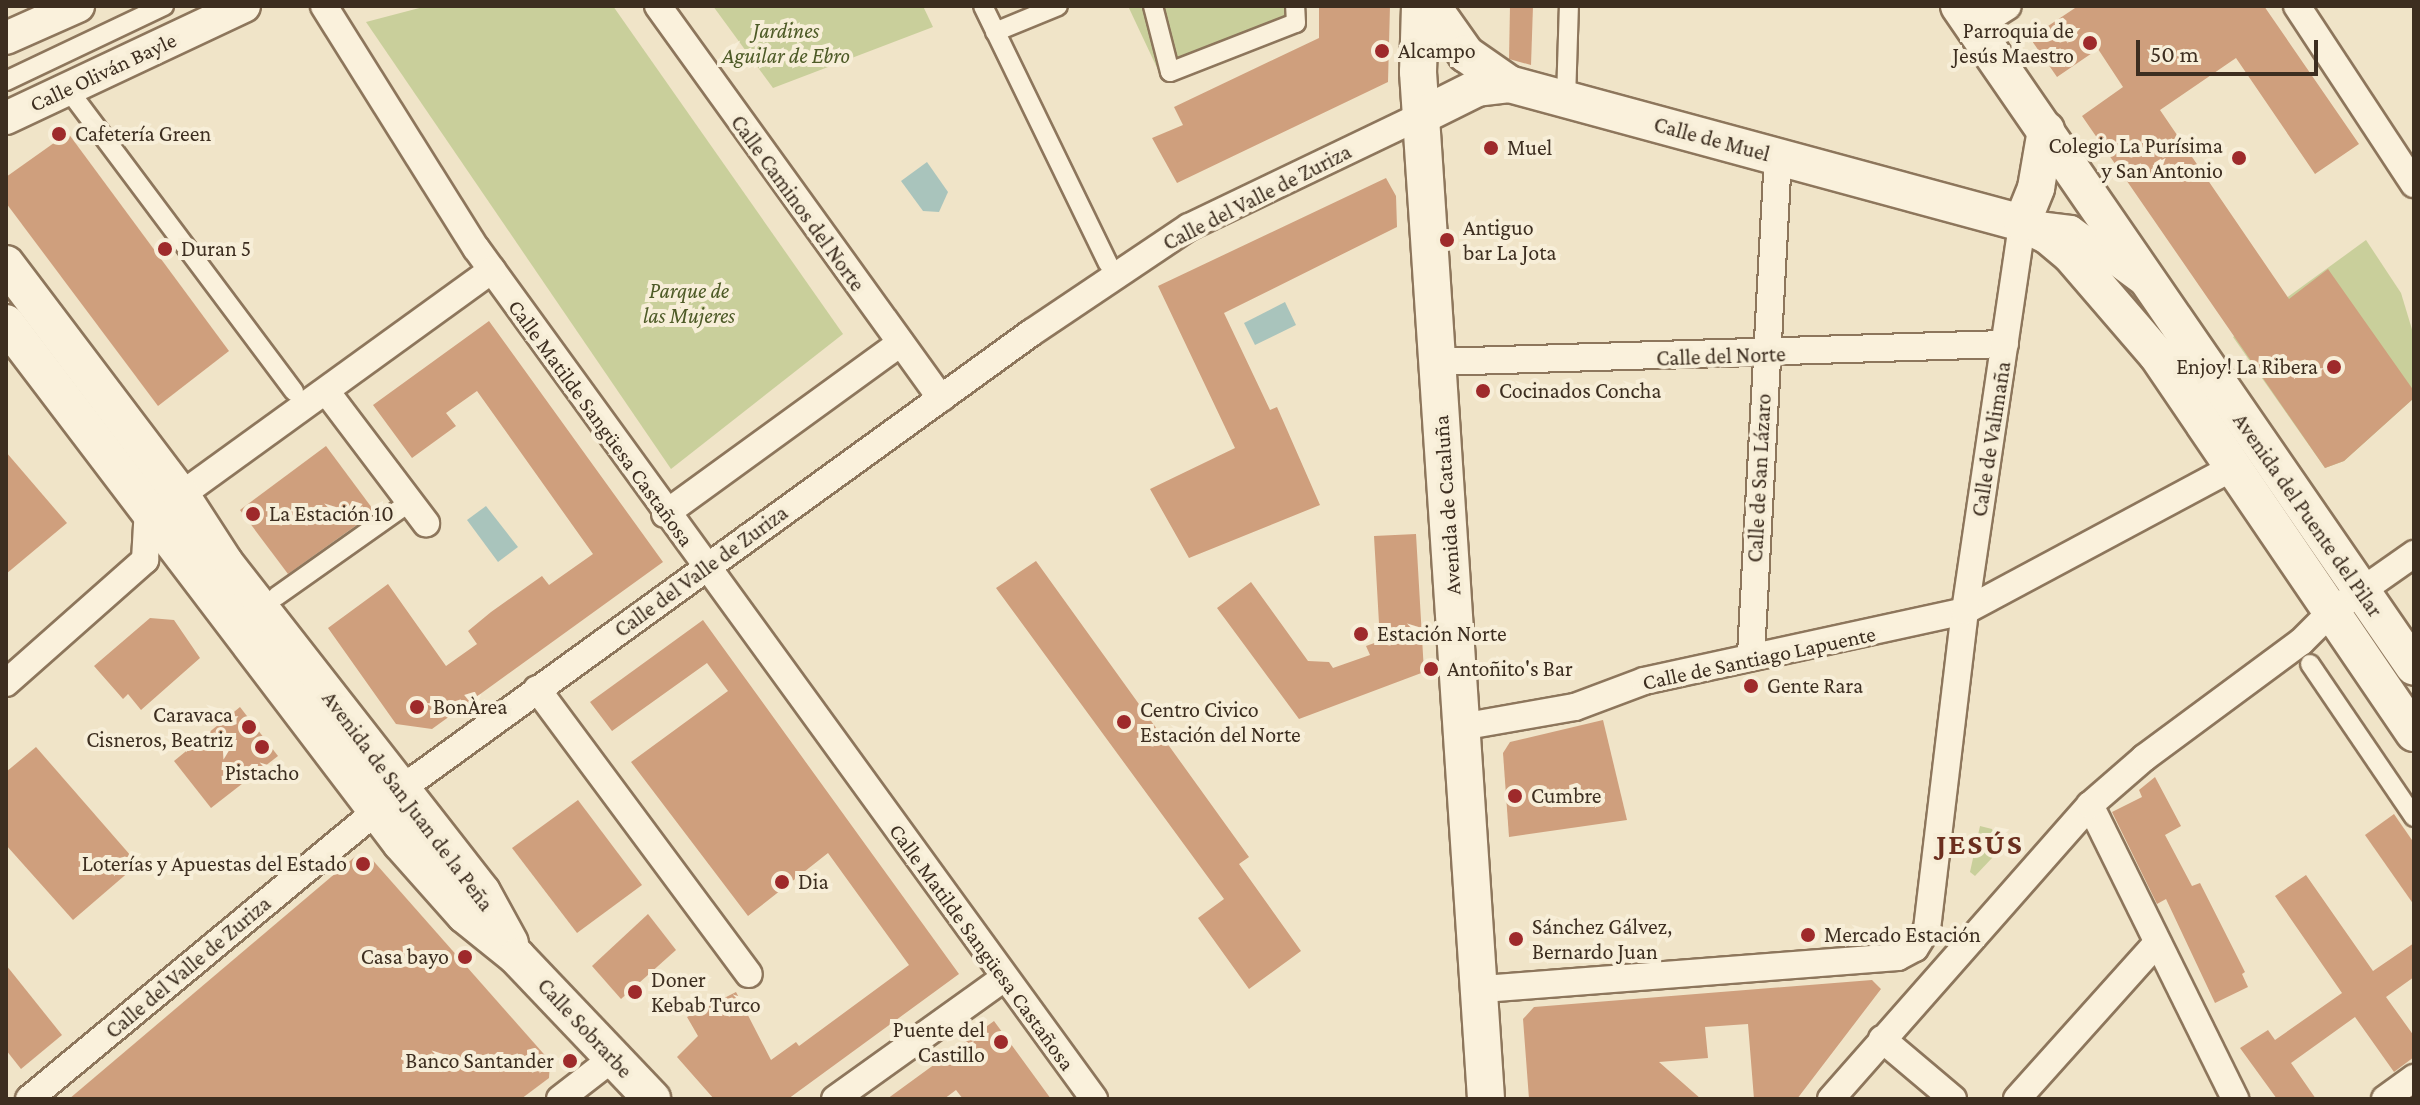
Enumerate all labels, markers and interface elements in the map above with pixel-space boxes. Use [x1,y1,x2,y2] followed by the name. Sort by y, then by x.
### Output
[722,17,850,68] park label: Jardines Aguilar de Ebro
[1952,17,2074,68] place label: Parroquia de Jesús Maestro
[2140,24,2322,74] scale bar
[26,27,180,117] street label: Calle Oliván Bayle
[2081,34,2099,52] marker: Parroquia de Jesús Maestro
[1398,38,1476,64] place label: Alcampo
[2150,40,2199,67] text: 50 m
[1373,42,1391,60] marker: Alcampo
[725,110,871,296] street label: Calle Caminos del Norte
[1651,111,1773,167] street label: Calle de Muel
[75,121,211,147] place label: Cafetería Green
[50,125,68,143] marker: Cafetería Green
[2049,132,2223,184] place label: Colegio La Purísima y San Antonio
[1507,135,1552,161] place label: Muel
[1158,138,1356,256] street label: Calle del Valle de Zuriza
[1482,139,1500,157] marker: Muel
[2230,149,2248,167] marker: Colegio La Purísima y San Antonio
[1463,214,1556,266] place label: Antiguo bar La Jota
[1438,231,1456,249] marker: Antiguo bar La Jota
[181,236,251,262] place label: Duran 5
[156,240,174,258] marker: Duran 5
[643,277,735,328] park label: Parque de las Mujeres
[502,294,700,552] street label: Calle Matilde Sangüesa Castañosa
[1656,341,1786,371] street label: Calle del Norte
[2176,354,2318,380] place label: Enjoy! La Ribera
[2325,358,2343,376] marker: Enjoy! La Ribera
[1966,359,2016,519] street label: Calle de Valimaña
[1499,378,1662,404] place label: Cocinados Concha
[1474,382,1492,400] marker: Cocinados Concha
[1741,393,1777,563] street label: Calle de San Lázaro
[2227,408,2389,622] street label: Avenida del Puente del Pilar
[1428,414,1466,596] street label: Avenida de Cataluña
[609,499,793,643] street label: Calle del Valle de Zuriza
[269,501,394,527] place label: La Estación 10
[244,505,262,523] marker: La Estación 10
[1640,620,1878,696] street label: Calle de Santiago Lapuente
[1377,621,1507,647] place label: Estación Norte
[1352,625,1370,643] marker: Estación Norte
[1447,656,1573,682] place label: Antoñito's Bar
[1422,660,1440,678] marker: Antoñito's Bar
[1767,673,1863,699] place label: Gente Rara
[1742,677,1760,695] marker: Gente Rara
[316,686,500,916] street label: Avenida de San Juan de la Peña
[433,694,507,720] place label: BonÀrea
[1140,696,1301,748] place label: Centro Civico Estación del Norte
[408,698,426,716] marker: BonÀrea
[86,701,233,752] place label: Caravaca Cisneros, Beatriz
[1115,713,1133,731] marker: Centro Civico Estación del Norte
[240,718,258,736] marker: Caravaca Cisneros, Beatriz
[253,738,271,756] marker: Pistacho
[225,760,299,786] place label: Pistacho
[1531,783,1602,809] place label: Cumbre
[1506,787,1524,805] marker: Cumbre
[883,818,1081,1076] street label: Calle Matilde Sangüesa Castañosa
[1936,826,2024,862] district label: JESÚS
[82,851,347,877] place label: Loterías y Apuestas del Estado
[354,855,372,873] marker: Loterías y Apuestas del Estado
[798,869,829,895] place label: Dia
[773,873,791,891] marker: Dia
[100,890,276,1044] street label: Calle del Valle de Zuriza
[1532,913,1672,964] place label: Sánchez Gálvez, Bernardo Juan
[1824,922,1981,948] place label: Mercado Estación
[1799,926,1817,944] marker: Mercado Estación
[1507,930,1525,948] marker: Sánchez Gálvez, Bernardo Juan
[361,944,449,970] place label: Casa bayo
[456,948,474,966] marker: Casa bayo
[651,966,761,1018] place label: Doner Kebab Turco
[532,972,638,1084] street label: Calle Sobrarbe
[626,983,644,1001] marker: Doner Kebab Turco
[893,1016,985,1068] place label: Puente del Castillo
[992,1033,1010,1051] marker: Puente del Castillo
[405,1048,554,1074] place label: Banco Santander
[561,1052,579,1070] marker: Banco Santander

